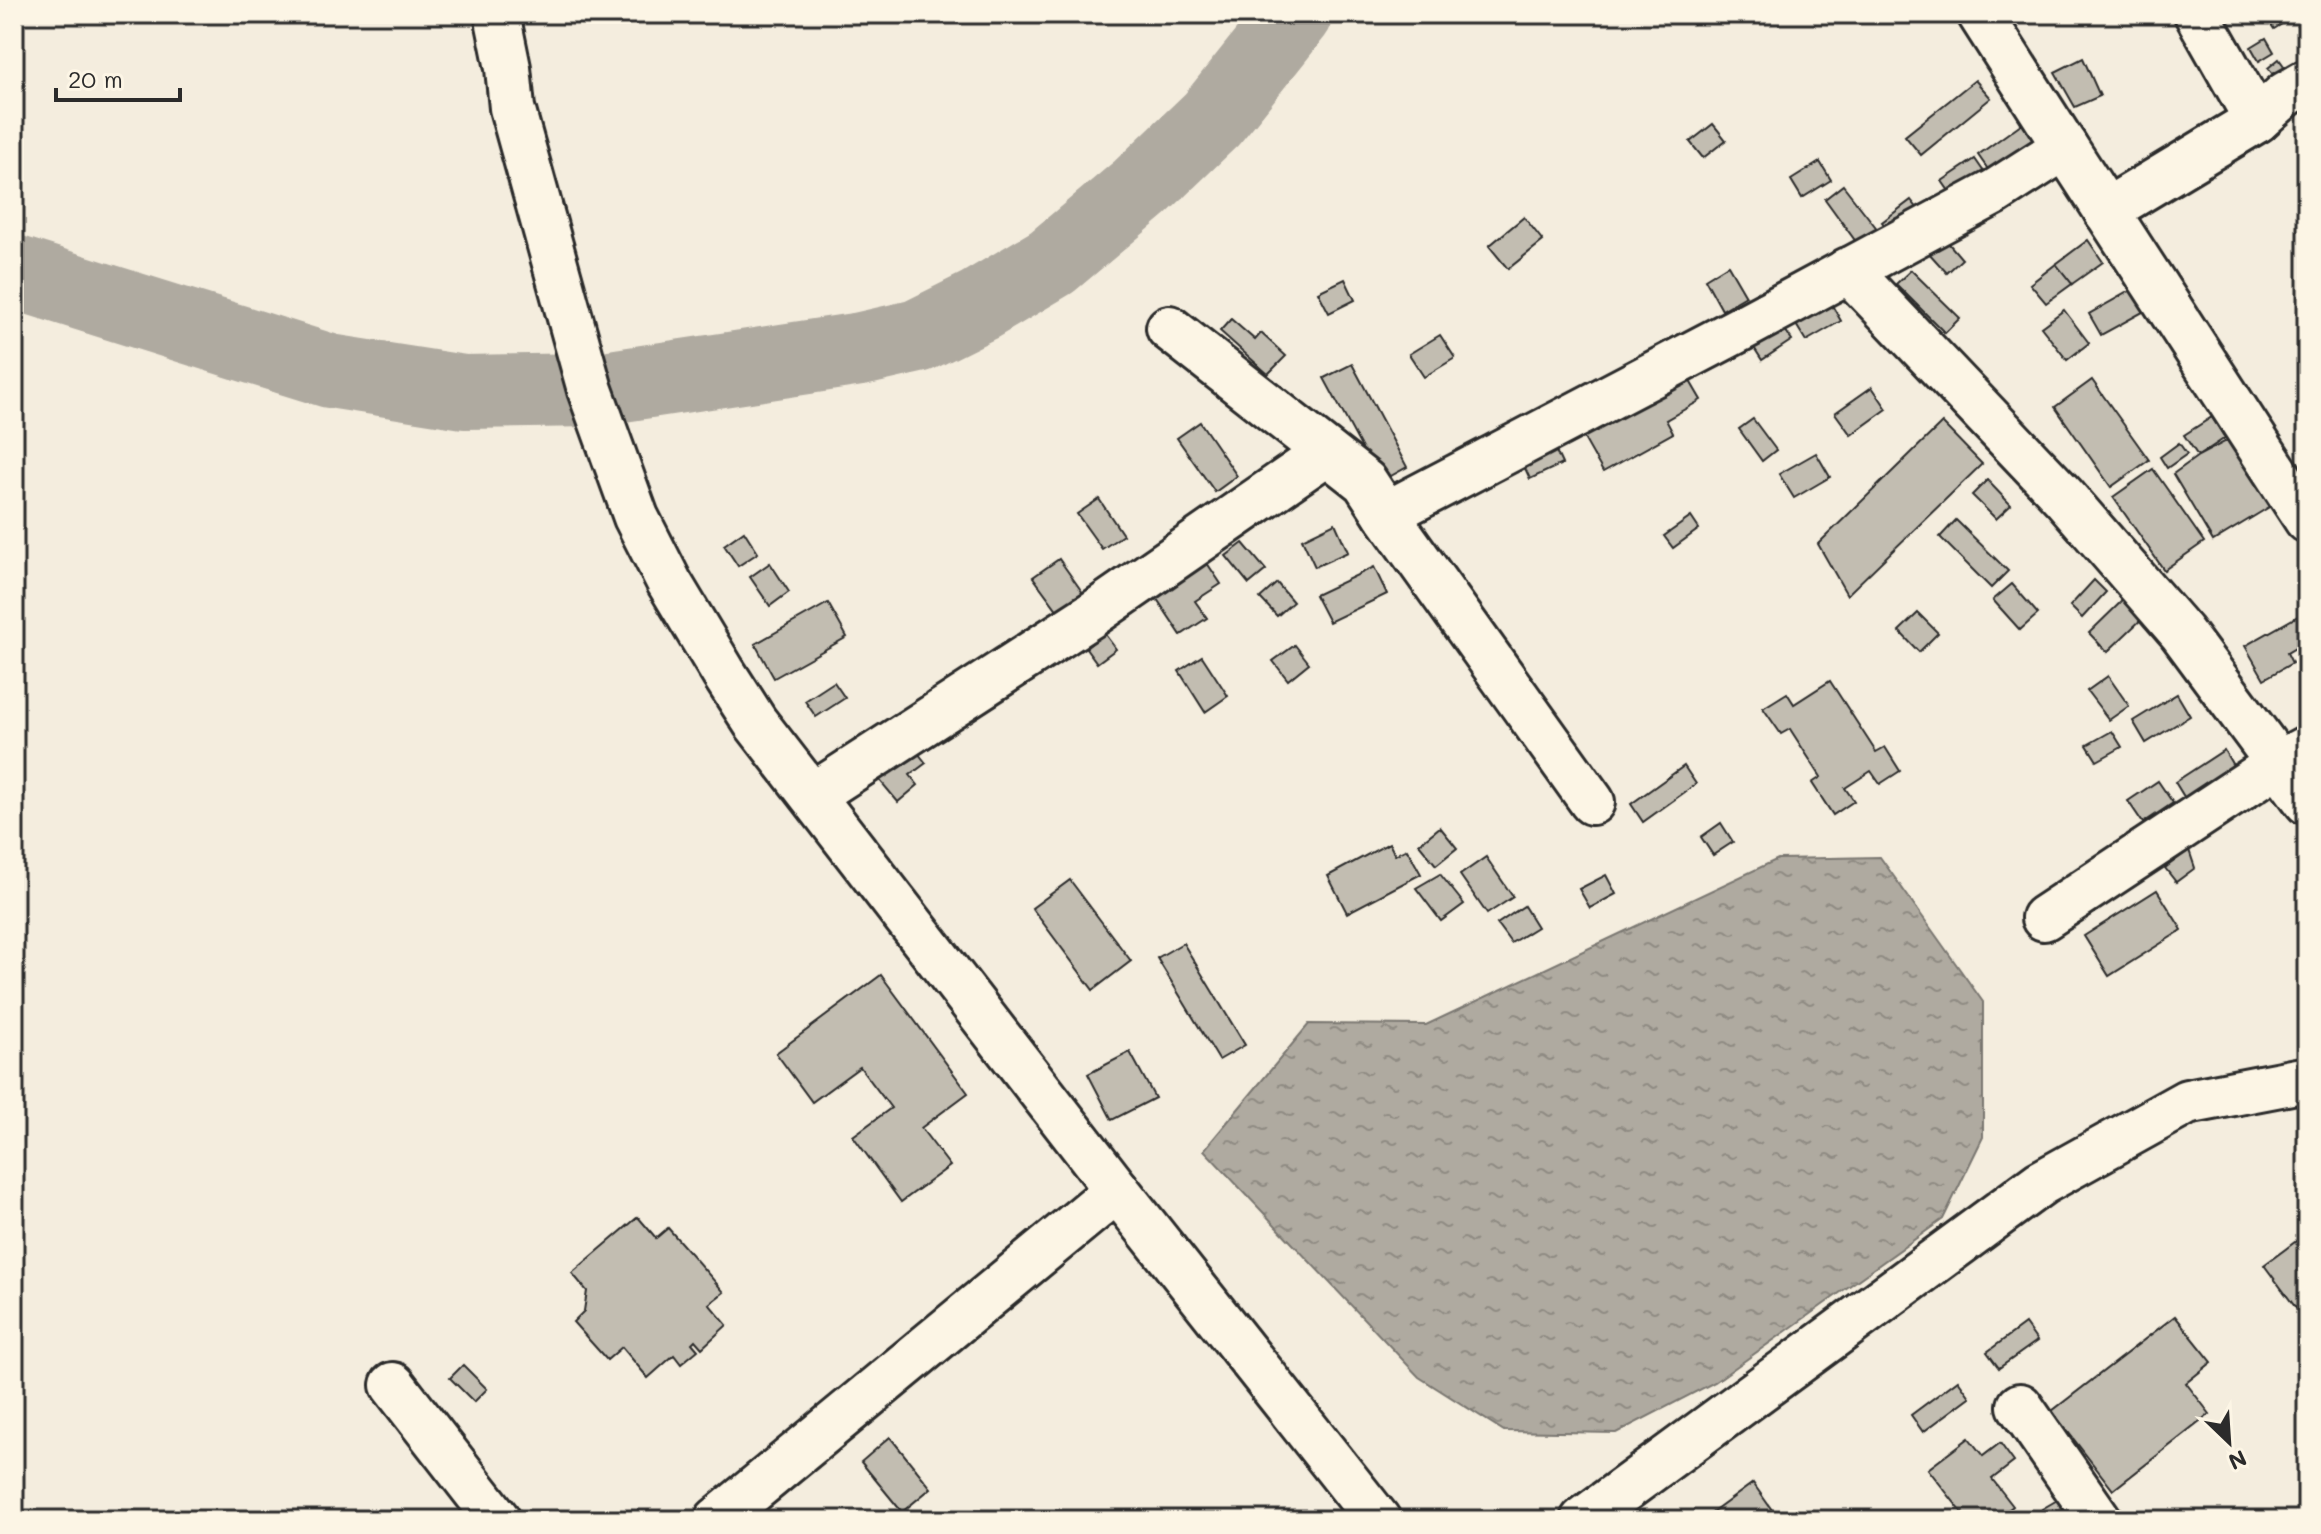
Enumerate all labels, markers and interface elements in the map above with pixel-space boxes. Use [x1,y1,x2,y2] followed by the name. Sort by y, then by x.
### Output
[56,52,180,102] scale bar
[68,63,123,94] text: 20 m
[2189,1402,2269,1482] north arrow
[2224,1444,2251,1477] text: N

